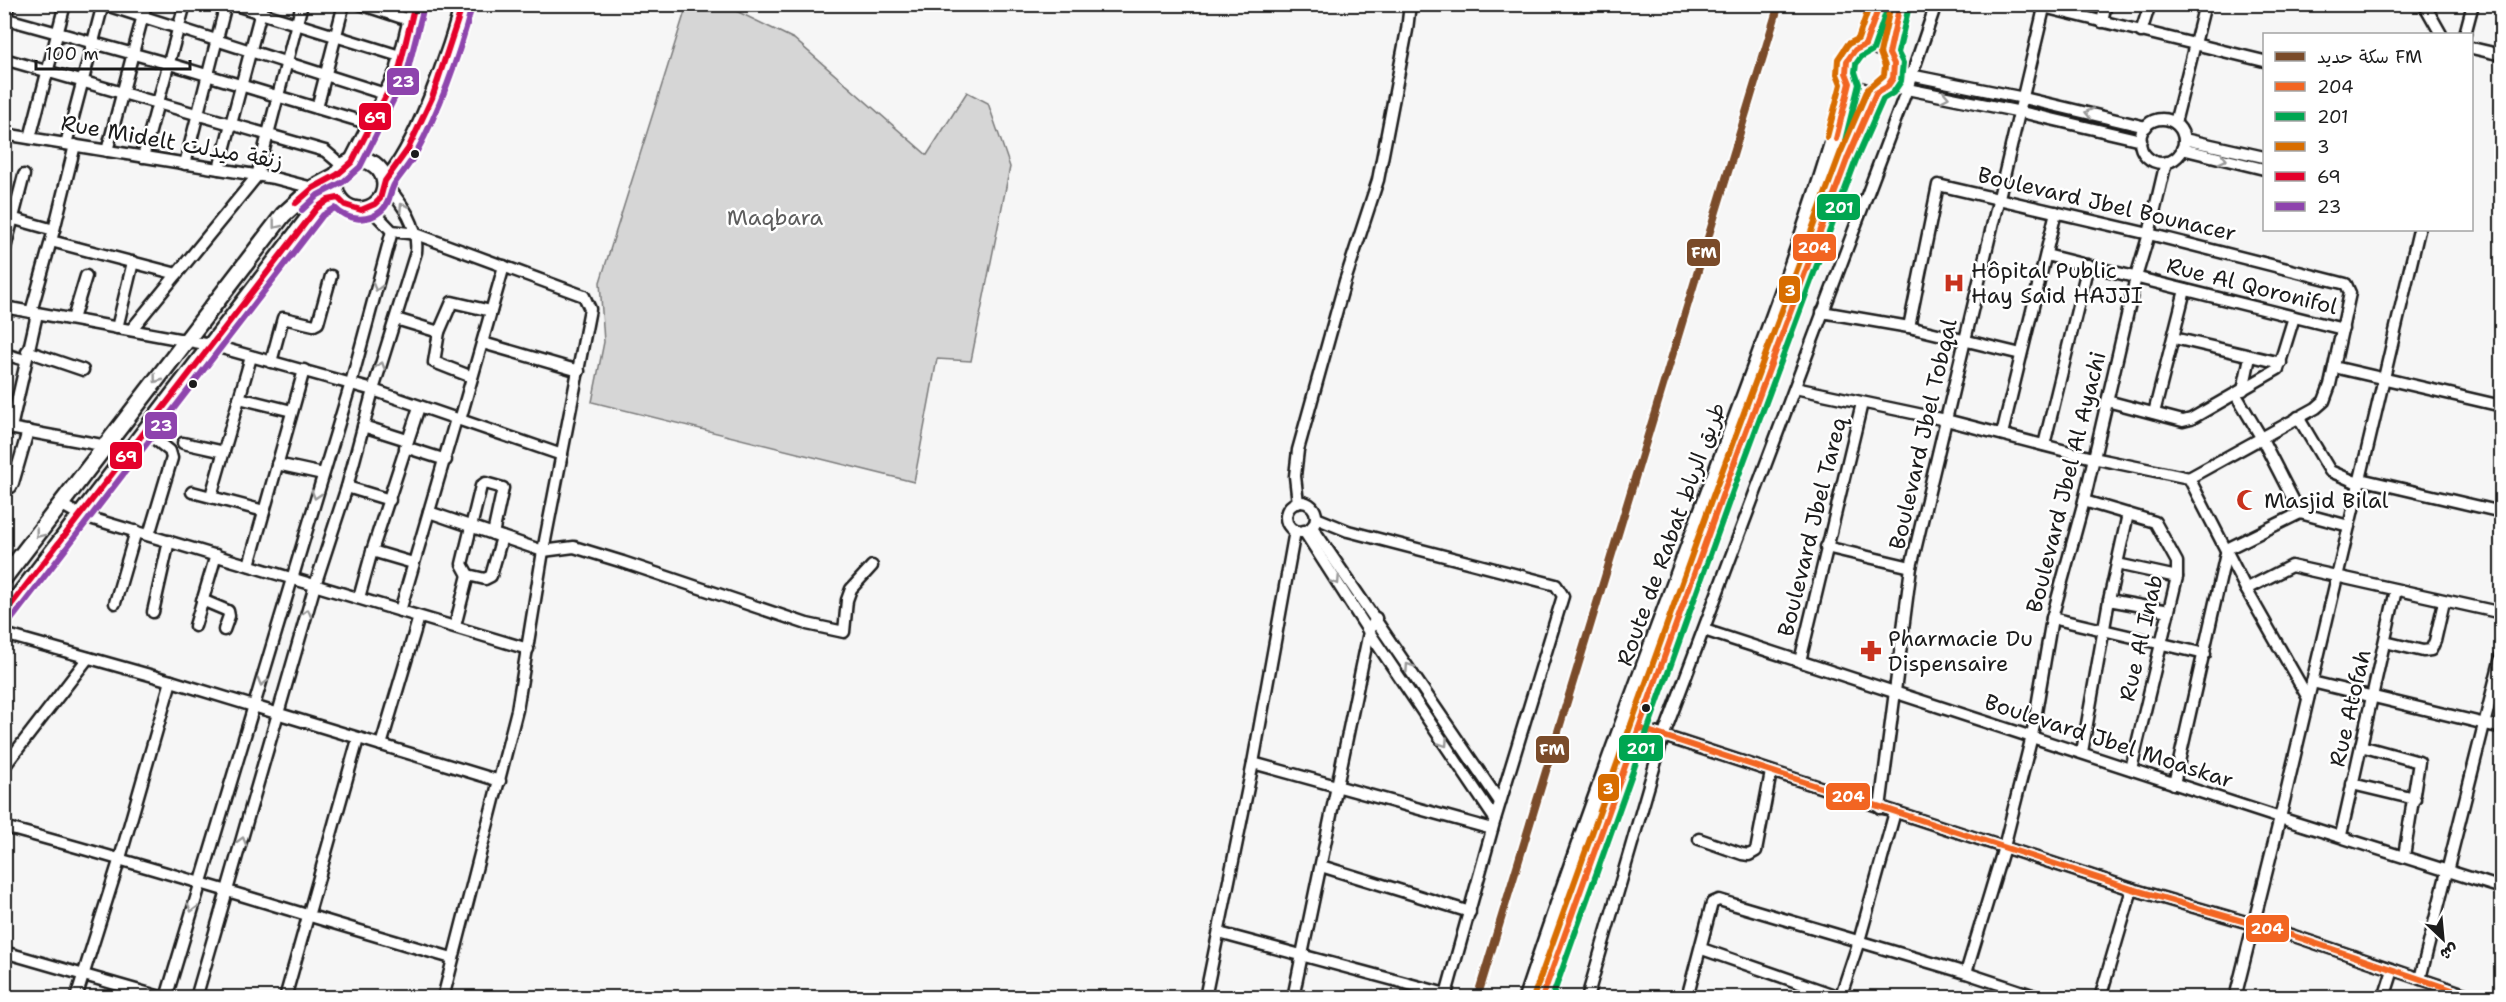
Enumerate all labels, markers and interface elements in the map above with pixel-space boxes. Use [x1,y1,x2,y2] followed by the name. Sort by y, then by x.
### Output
[36,33,190,71] scale bar
[2263,33,2473,231] legend
[45,42,99,66] text: 100 m
[2317,45,2422,69] text: سكة حديد FM
[386,67,420,96] line badge: 23
[392,71,414,92] text: 23
[2317,75,2354,99] text: 204
[1939,90,1949,103] one-way arrow
[358,102,392,131] line badge: 69
[2317,105,2349,129] text: 201
[364,107,386,128] text: 69
[59,108,285,176] street label: Rue Midelt زنقة ميدلت
[2084,108,2094,121] one-way arrow
[2317,135,2330,159] text: 3
[409,148,421,160] unlabelled marker
[2218,152,2228,165] one-way arrow
[1975,160,2239,248] street label: Boulevard Jbel Bounacer
[2317,165,2341,189] text: 69
[1816,193,1861,221] line badge: 201
[2317,195,2341,219] text: 23
[1825,197,1853,218] text: 201
[398,203,410,213] one-way arrow
[727,203,824,232] park label: Maqbara
[272,218,283,229] one-way arrow
[1792,233,1837,262] line badge: 204
[1797,237,1831,258] text: 204
[1686,238,1721,267] line badge: FM
[1691,242,1717,263] text: FM
[2164,251,2341,321] street label: Rue Al Qoronifol
[1971,256,2143,310] place label: Hôpital Public Hay Said HAJJI
[1942,271,1966,295] hospital icon: Hôpital Public Hay Said HAJJI
[1778,275,1801,304] line badge: 3
[1784,280,1796,301] text: 3
[372,281,384,292] one-way arrow
[1882,315,1964,552] street label: Boulevard Jbel Tobqal
[2019,348,2113,616] street label: Boulevard Jbel Al Ayachi
[374,361,386,372] one-way arrow
[154,373,165,384] one-way arrow
[187,378,199,390] unlabelled marker
[1610,398,1732,670] street label: Route de Rabat طريق الرباط
[144,411,178,440] line badge: 23
[1771,412,1854,639] street label: Boulevard Jbel Tareq
[150,415,172,436] text: 23
[109,441,143,470] line badge: 69
[115,446,137,467] text: 69
[2264,486,2389,515] place label: Masjid Bilal
[2235,488,2259,512] mosque icon: Masjid Bilal
[311,489,324,500] one-way arrow
[35,527,46,538] one-way arrow
[2112,572,2170,704] street label: Rue Al Inab
[1328,574,1339,585] one-way arrow
[300,608,312,619] one-way arrow
[1888,624,2033,678] place label: Pharmacie Du Dispensaire
[1859,639,1883,663] pharmacy icon: Pharmacie Du Dispensaire
[2322,647,2378,769] street label: Rue Atofah
[1405,662,1416,673] one-way arrow
[257,676,269,687] one-way arrow
[1981,687,2237,795] street label: Boulevard Jbel Moaskar
[1640,702,1652,714] unlabelled marker
[1618,734,1664,762] line badge: 201
[1535,735,1570,764] line badge: FM
[1437,736,1448,747] one-way arrow
[1627,738,1655,759] text: 201
[1539,739,1565,760] text: FM
[1597,773,1620,802] line badge: 3
[1602,778,1614,799] text: 3
[1825,782,1871,811] line badge: 204
[1831,786,1865,807] text: 204
[235,836,248,846] one-way arrow
[187,902,199,913] one-way arrow
[2413,909,2473,969] north arrow
[2245,914,2290,943] line badge: 204
[2250,918,2284,939] text: 204
[2437,939,2462,965] text: ش

